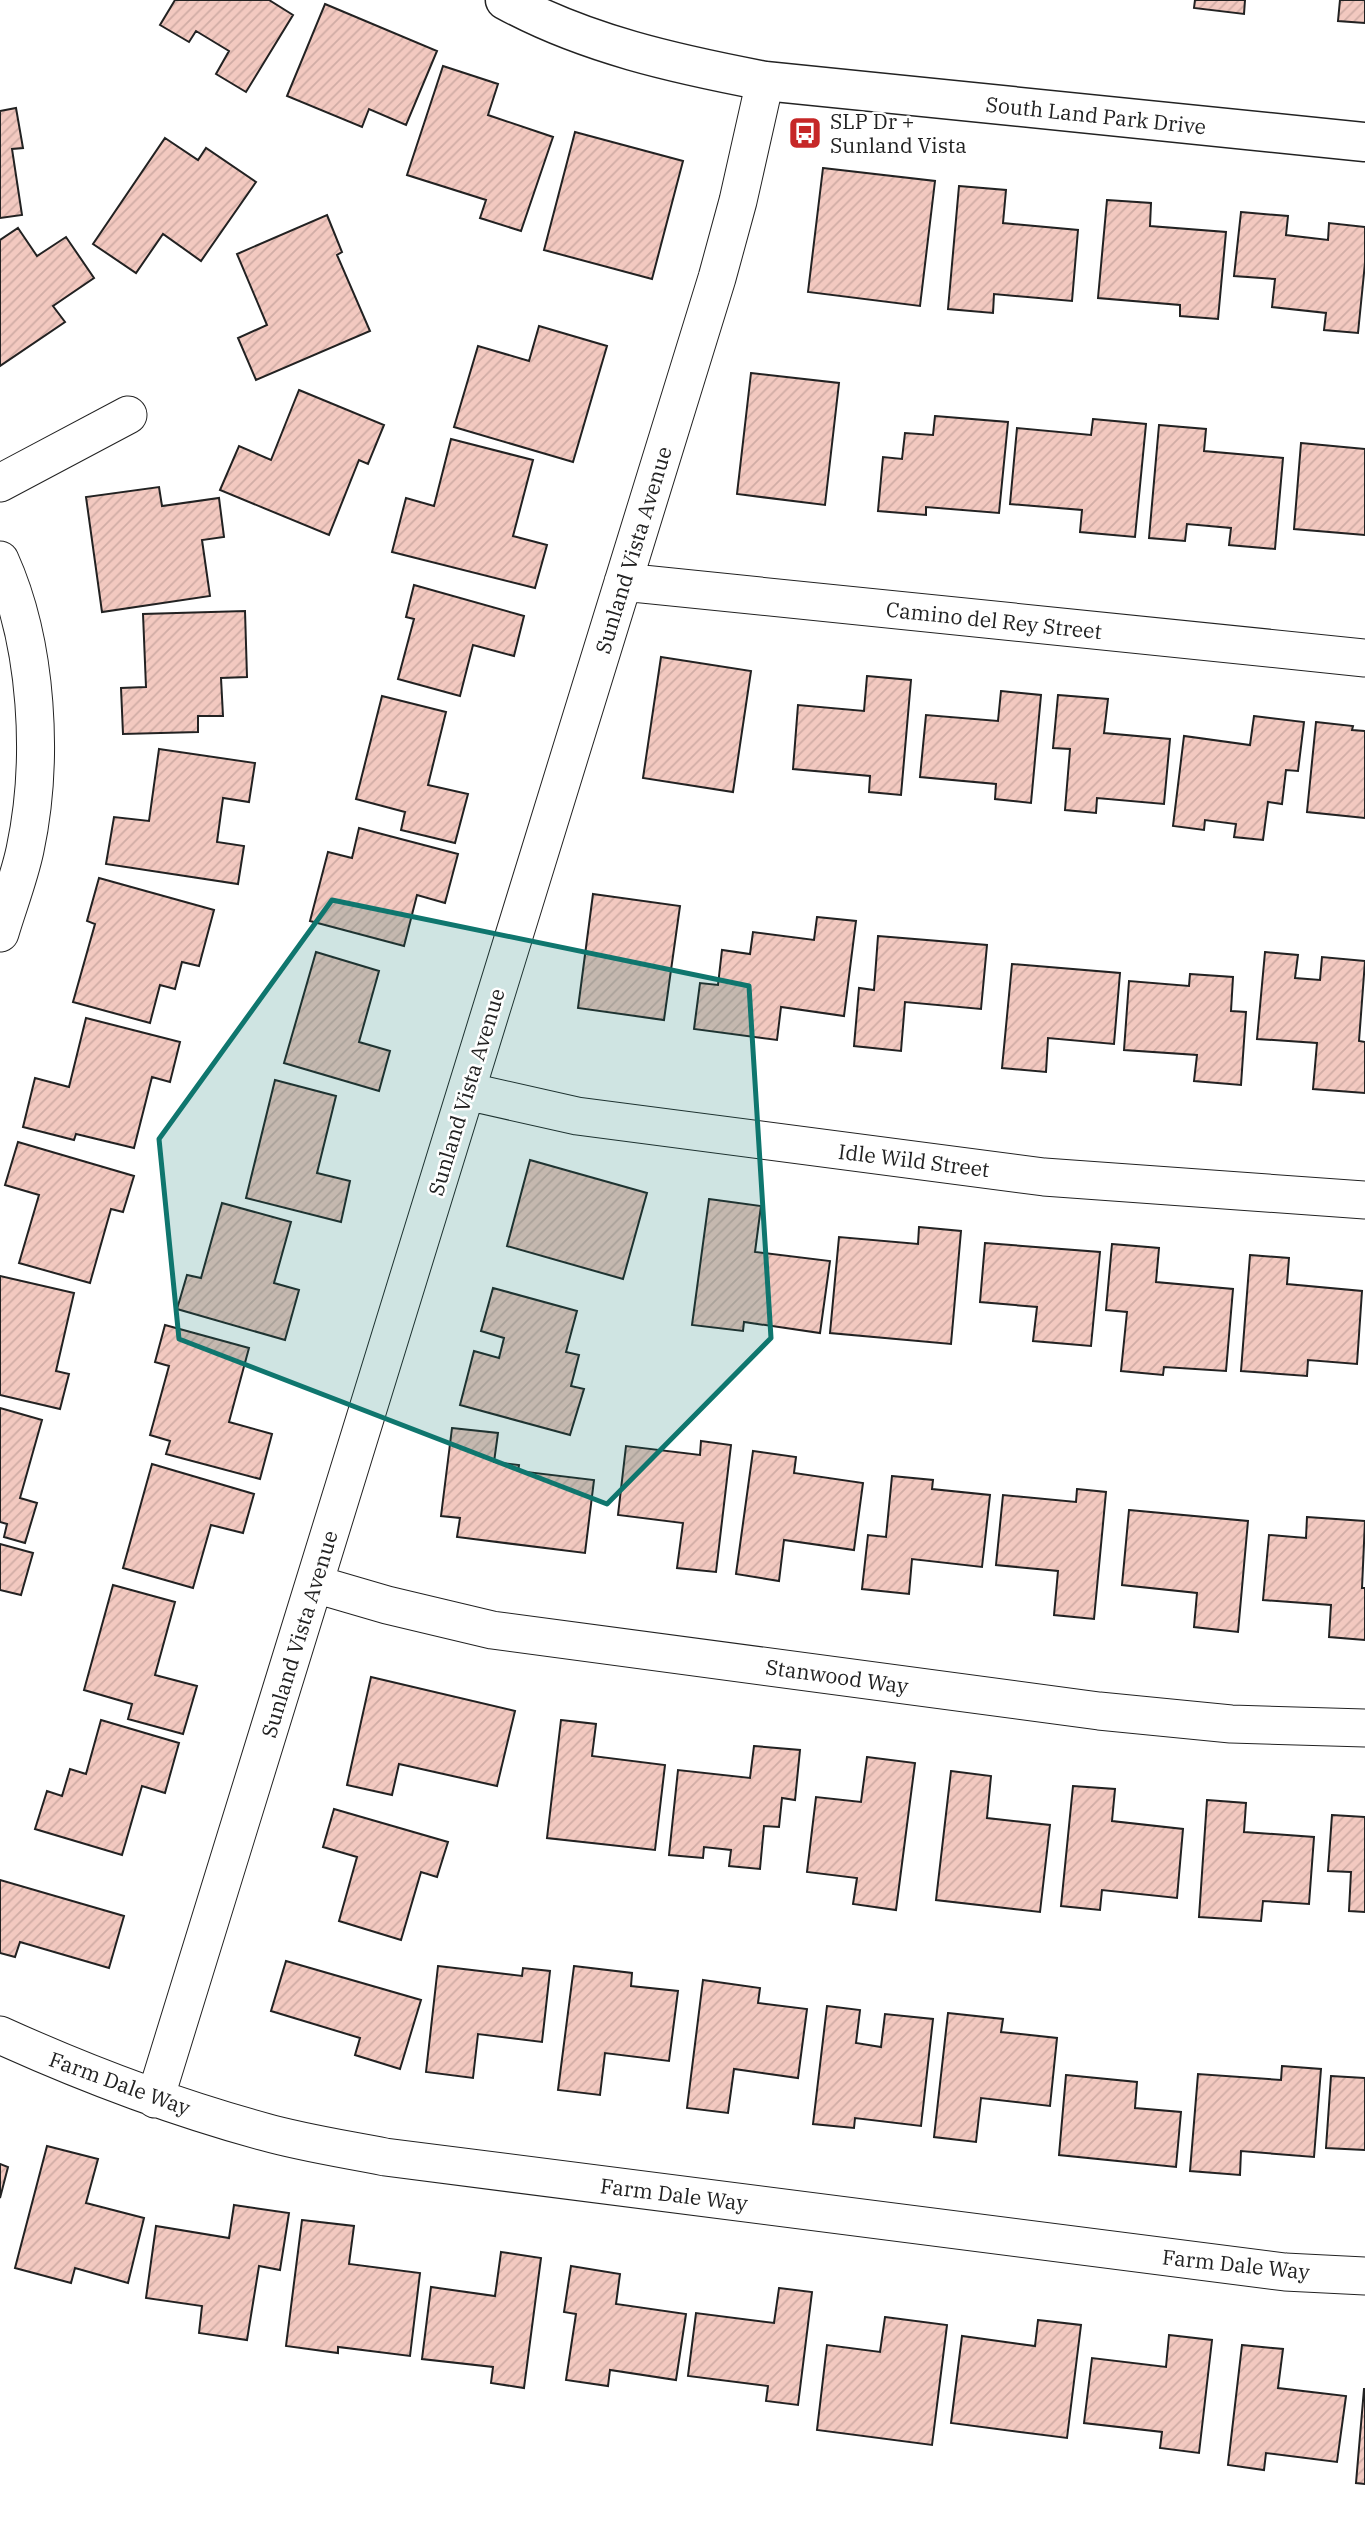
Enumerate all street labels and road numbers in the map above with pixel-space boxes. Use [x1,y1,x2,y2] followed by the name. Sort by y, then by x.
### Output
[984,90,1208,140] street label: South Land Park Drive
[588,443,678,657] street label: Sunland Vista Avenue
[885,595,1103,645] street label: Camino del Rey Street
[421,985,511,1199] street label: Sunland Vista Avenue
[837,1137,991,1183] street label: Idle Wild Street
[254,1527,344,1741] street label: Sunland Vista Avenue
[764,1652,911,1700] street label: Stanwood Way
[46,2044,195,2122] street label: Farm Dale Way
[599,2171,750,2217] street label: Farm Dale Way
[1161,2242,1312,2286] street label: Farm Dale Way

